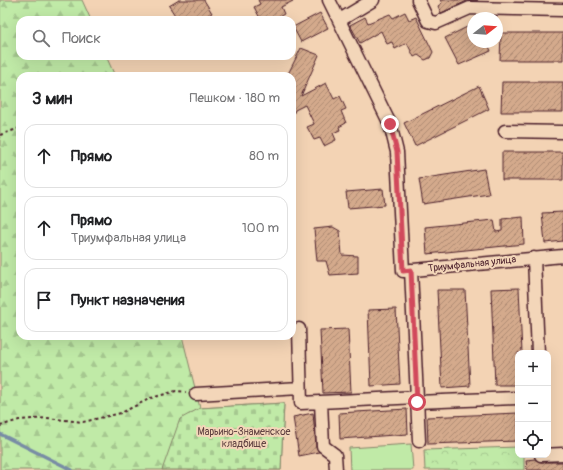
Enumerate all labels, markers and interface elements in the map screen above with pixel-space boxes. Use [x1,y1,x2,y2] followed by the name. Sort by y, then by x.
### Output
[467,12,503,48] north arrow
[16,16,296,60] search box
[30,27,52,49] icon: search
[62,29,101,48] text: Поиск
[32,88,72,109] text: 3 мин
[190,90,280,106] text: Пешком · 180 m
[381,115,399,133] route end
[33,145,55,167] icon: ahead
[71,147,112,166] text: Прямо
[249,148,279,164] text: 80 m
[71,211,112,230] text: Прямо
[33,217,55,239] icon: ahead
[242,220,279,236] text: 100 m
[71,230,186,246] text: Триумфальная улица
[427,253,517,275] street label: Триумфальная улица
[33,289,55,311] icon: arrive
[71,291,185,310] text: Пункт назначения
[515,350,551,458] map controls
[515,350,551,386] button: +
[515,386,551,422] button: −
[408,393,426,411] route start
[515,422,551,458] button: locate
[198,426,291,450] park label: Марьино-Знаменское кладбище

